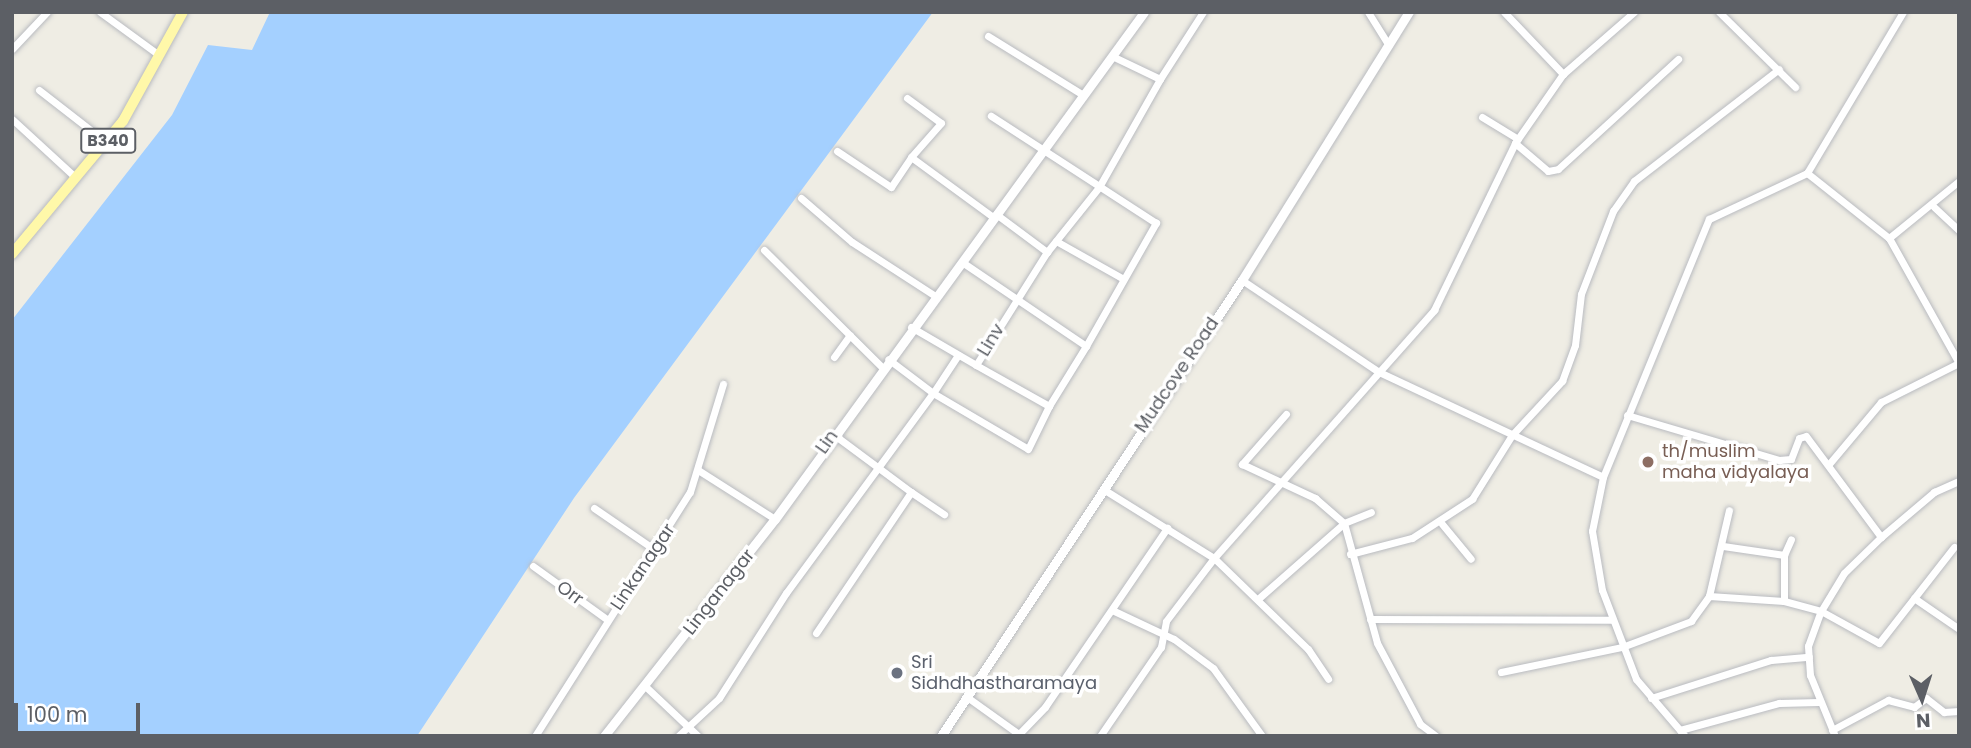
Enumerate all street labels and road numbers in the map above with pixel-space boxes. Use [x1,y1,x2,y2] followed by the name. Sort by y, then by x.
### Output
[80,128,136,154] road number: B340
[1130,313,1224,437] street label: Mudcove Road
[973,320,1009,360] street label: Linv
[811,426,843,458] street label: Lin
[606,520,680,614] street label: Linkanagar
[679,545,759,639] street label: Linganagar
[552,576,588,610] street label: Orr

